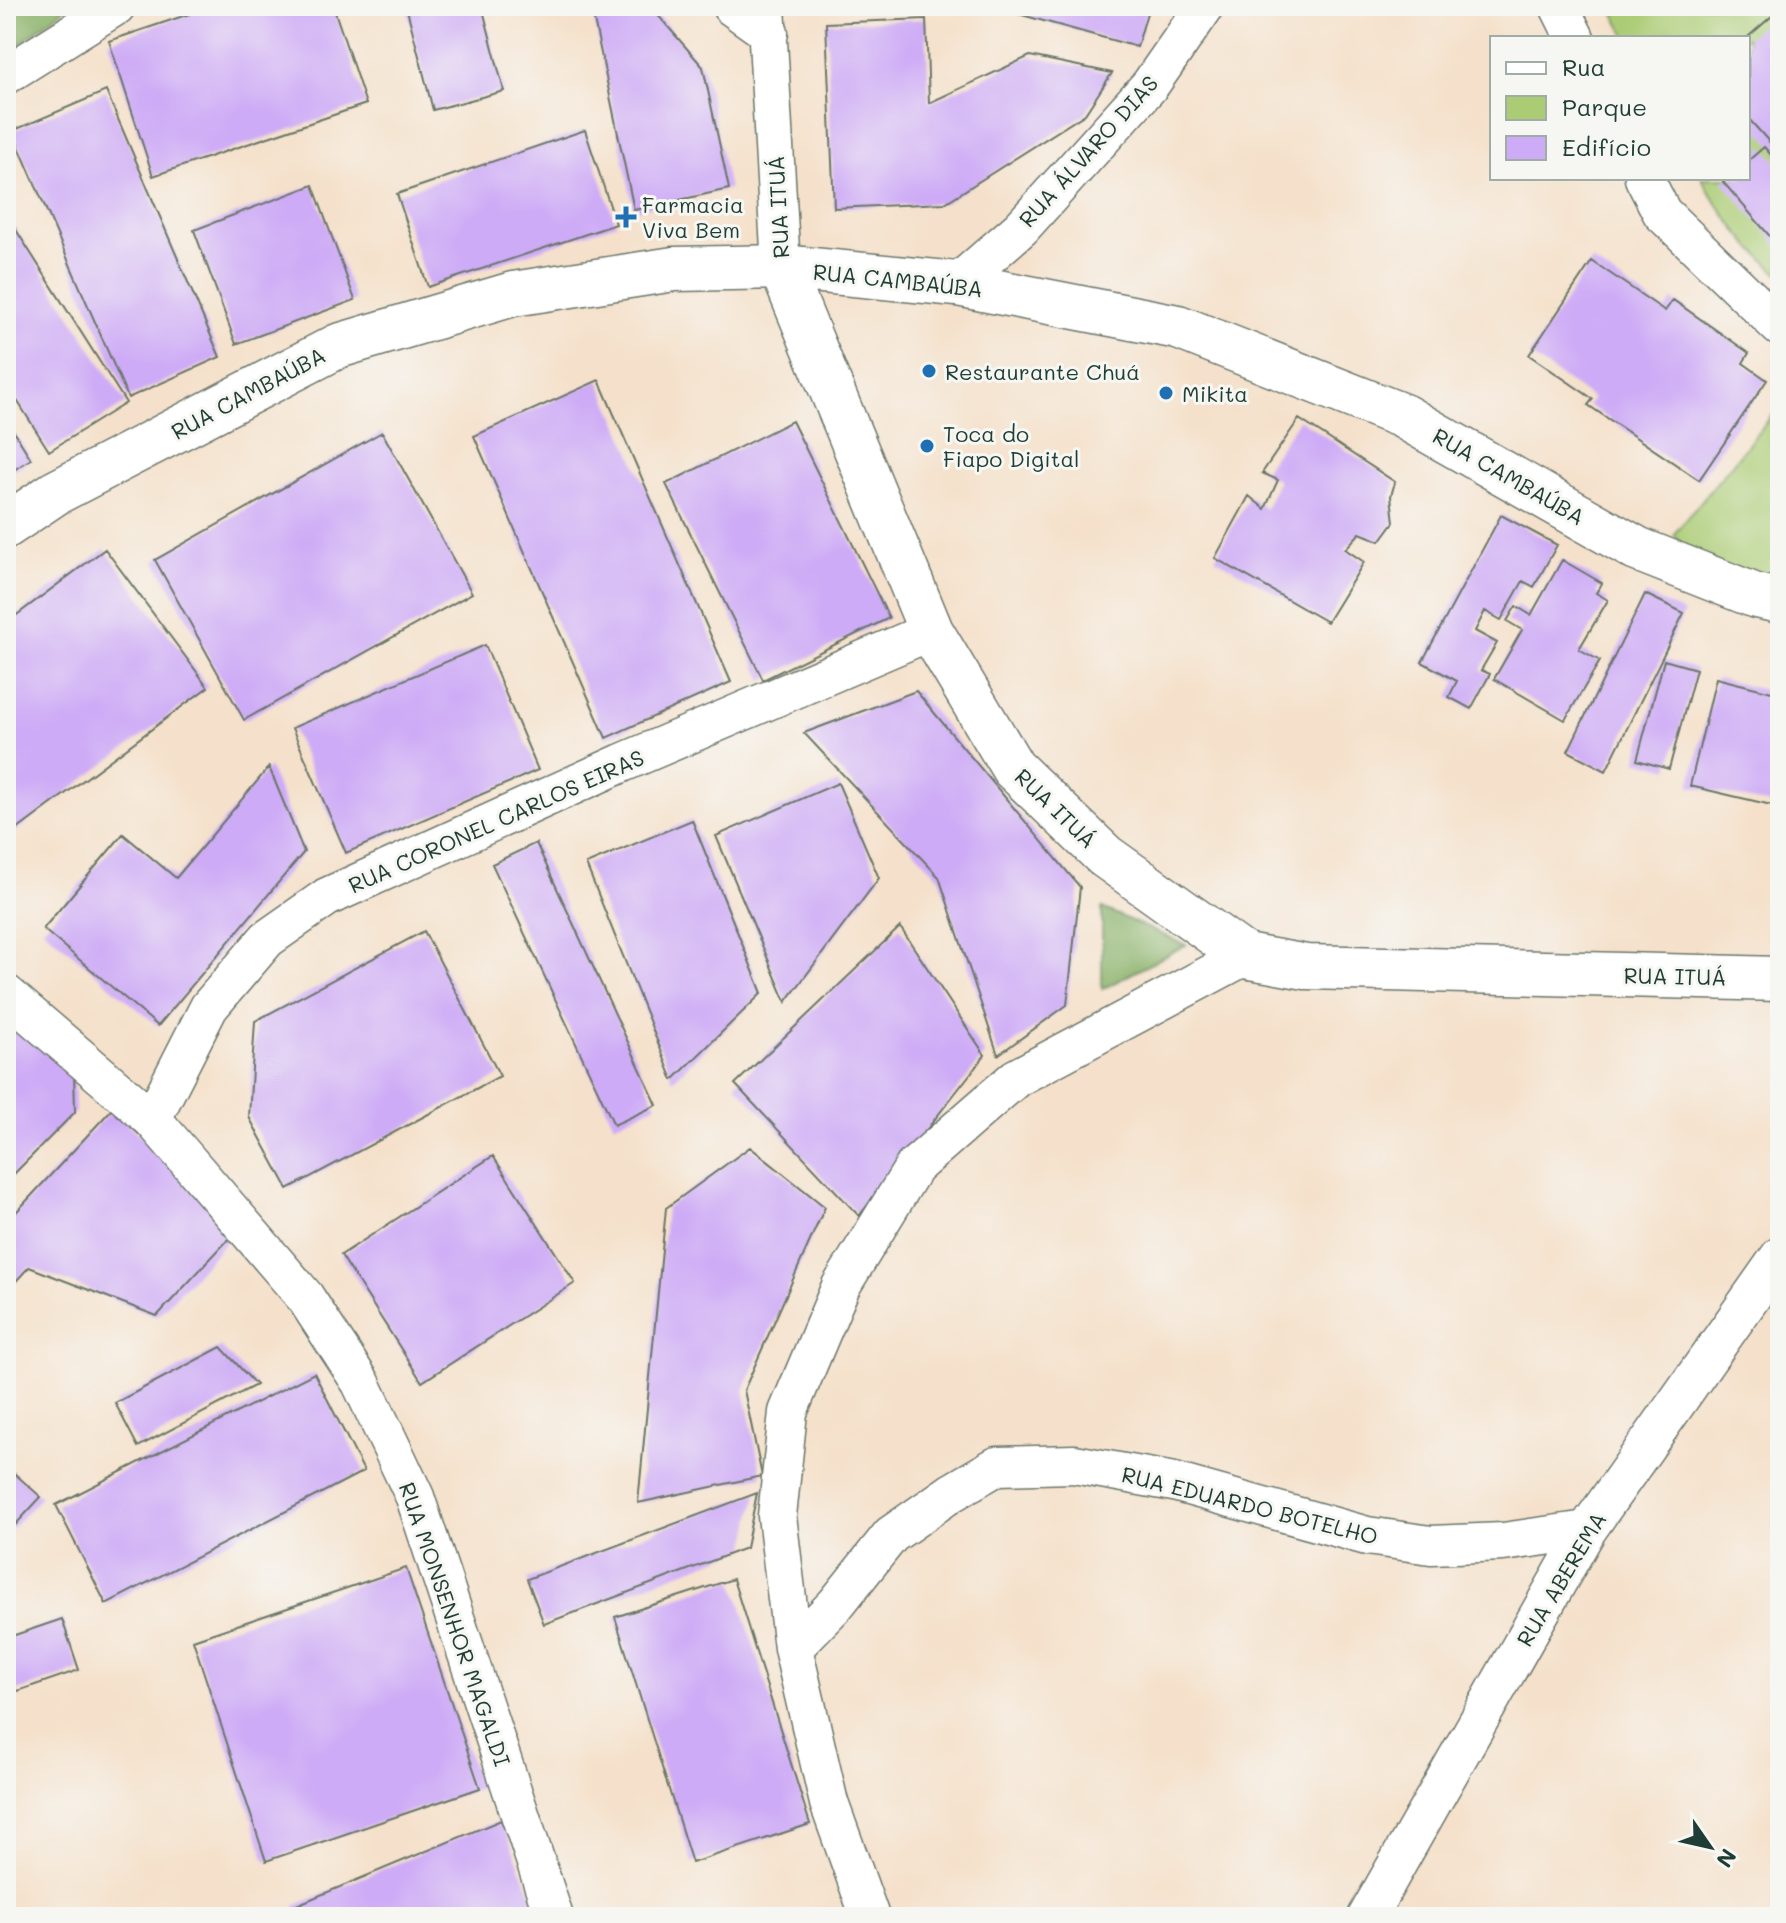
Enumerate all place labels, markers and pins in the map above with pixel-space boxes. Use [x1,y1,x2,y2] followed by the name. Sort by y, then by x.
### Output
[642,190,744,244] place label: Farmacia Viva Bem
[617,208,635,226] marker: Farmacia Viva Bem
[945,357,1140,386] place label: Restaurante Chuá
[920,362,938,380] marker: Restaurante Chuá
[1182,379,1248,408] place label: Mikita
[1157,384,1175,402] marker: Mikita
[943,419,1080,473] place label: Toca do Fiapo Digital
[918,437,936,455] marker: Toca do Fiapo Digital

